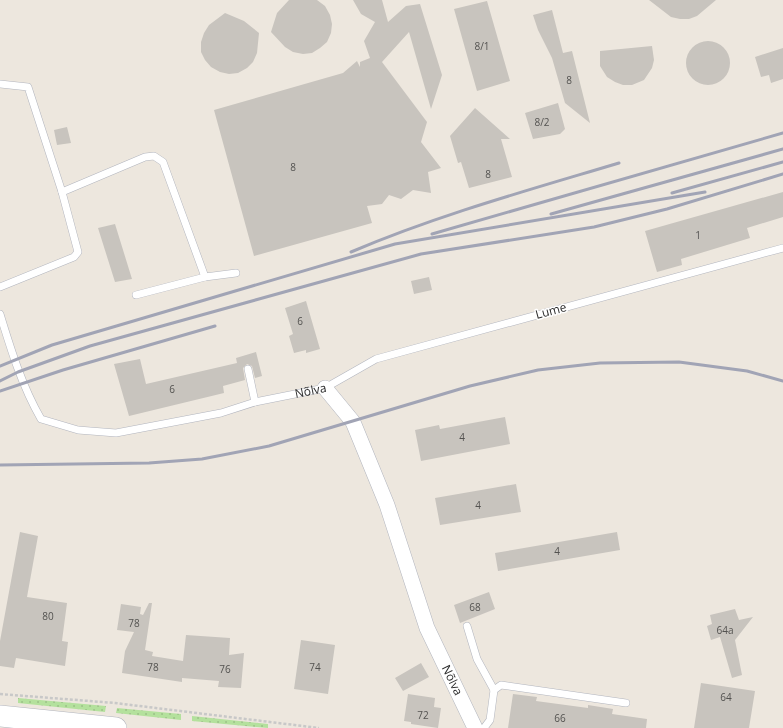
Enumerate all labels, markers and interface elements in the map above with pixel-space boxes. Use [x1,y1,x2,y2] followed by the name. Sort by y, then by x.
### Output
[474,39,490,53] house number: 8/1
[566,73,572,87] house number: 8
[534,115,550,129] house number: 8/2
[290,160,296,174] house number: 8
[485,167,491,181] house number: 8
[695,228,701,242] house number: 1
[533,298,569,323] street label: Lume
[297,314,303,328] house number: 6
[293,379,328,402] street label: Nõlva
[169,382,175,396] house number: 6
[459,430,465,444] house number: 4
[475,498,481,512] house number: 4
[554,544,560,558] house number: 4
[469,600,481,614] house number: 68
[42,609,54,623] house number: 80
[128,616,140,630] house number: 78
[717,623,734,637] house number: 64a
[147,660,159,674] house number: 78
[309,660,321,674] house number: 74
[219,662,231,676] house number: 76
[438,662,467,698] street label: Nõlva
[720,690,732,704] house number: 64
[417,708,429,722] house number: 72
[554,711,566,725] house number: 66

